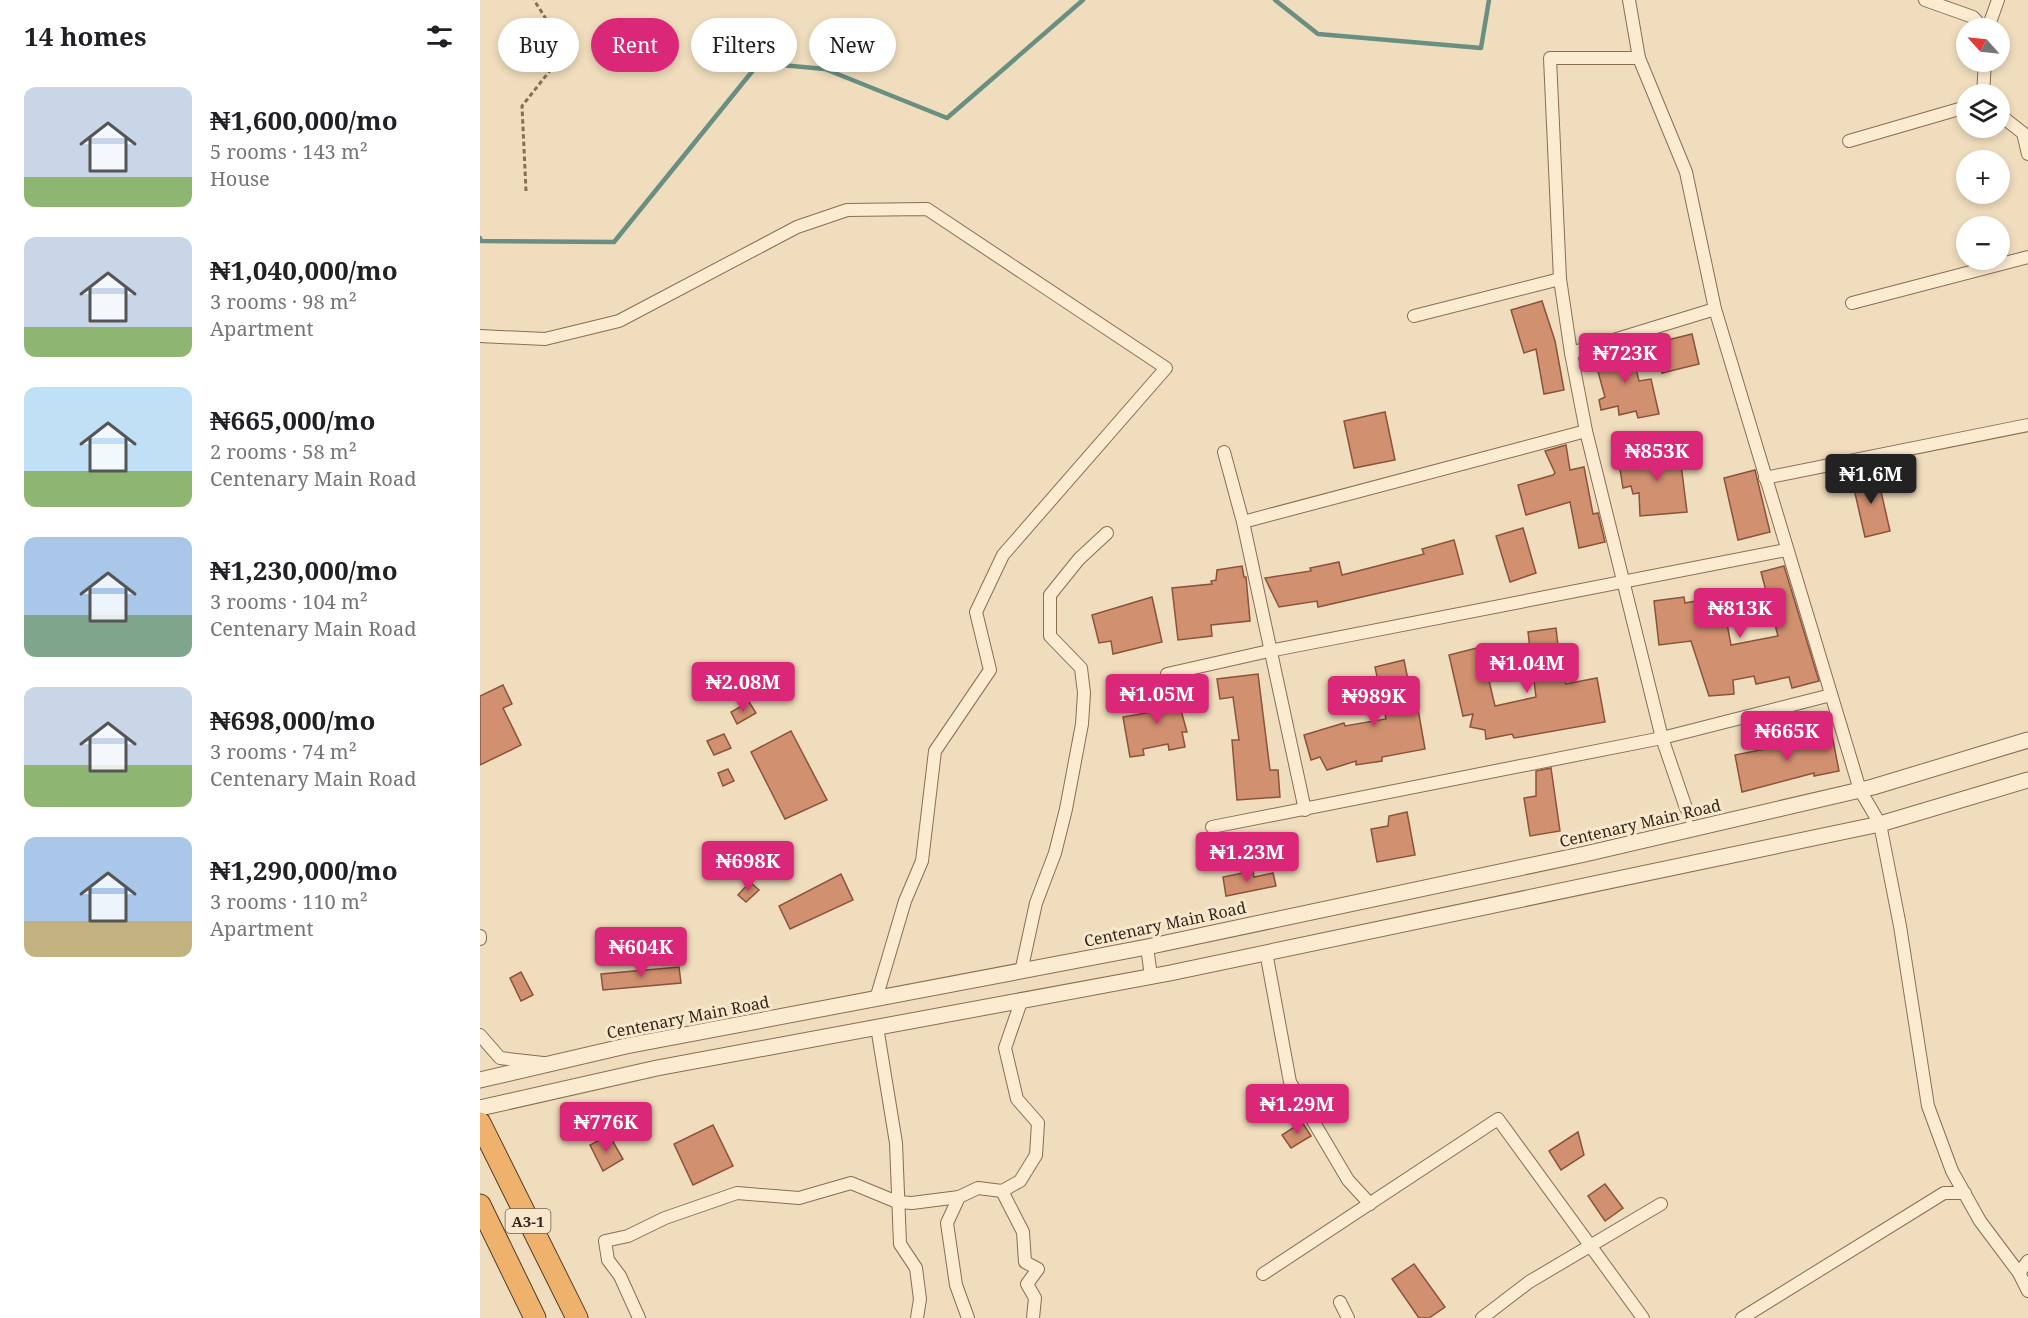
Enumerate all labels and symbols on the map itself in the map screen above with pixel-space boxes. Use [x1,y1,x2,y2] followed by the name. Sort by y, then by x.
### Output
[1956,18,2010,72] north arrow
[1583,333,1667,384] pin: ₦723K
[1615,431,1699,482] pin: ₦853K
[1829,454,1913,505] pin: ₦1.6M
[1698,588,1782,639] pin: ₦813K
[1478,643,1576,694] pin: ₦1.04M
[694,662,792,713] pin: ₦2.08M
[1108,674,1206,725] pin: ₦1.05M
[1332,676,1416,727] pin: ₦989K
[1745,711,1829,762] pin: ₦665K
[1557,794,1723,852] street label: Centenary Main Road
[1198,832,1296,883] pin: ₦1.23M
[706,841,790,892] pin: ₦698K
[1082,896,1248,952] street label: Centenary Main Road
[599,927,683,978] pin: ₦604K
[605,990,771,1044] street label: Centenary Main Road
[1248,1084,1346,1135] pin: ₦1.29M
[564,1102,648,1153] pin: ₦776K
[506,1209,550,1233] road number: A3-1

